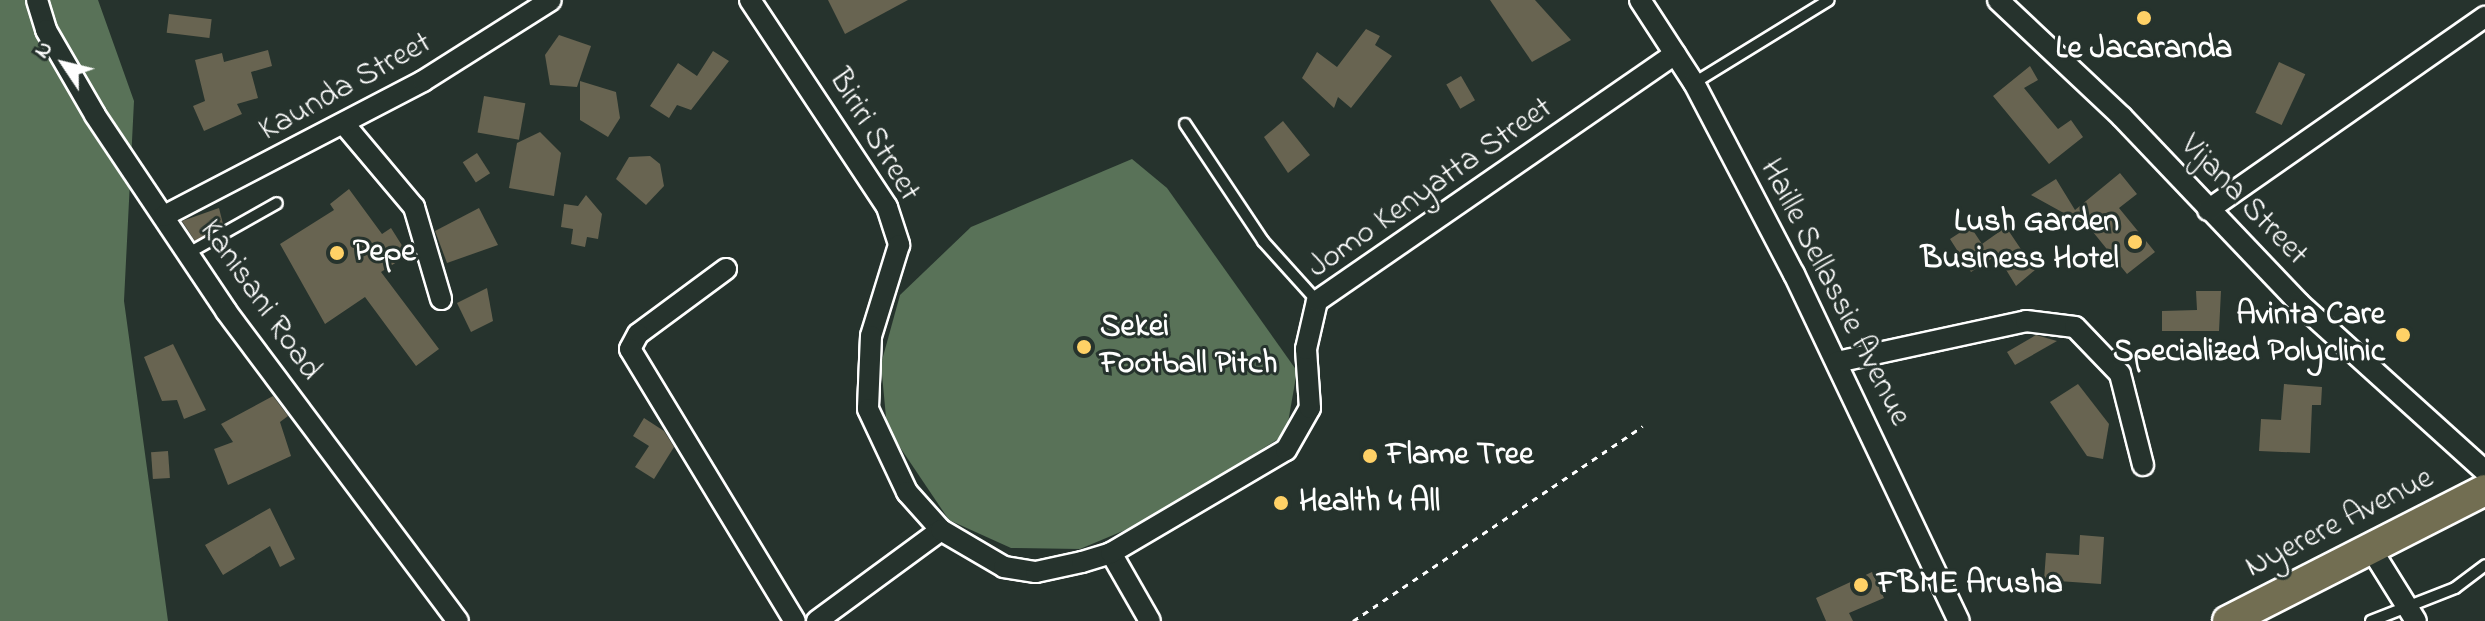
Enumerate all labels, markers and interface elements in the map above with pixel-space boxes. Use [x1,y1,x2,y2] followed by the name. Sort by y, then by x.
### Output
[2135,9,2153,27] marker: Le Jacaranda
[24,24,104,104] north arrow
[253,25,439,151] street label: Kaunda Street
[2056,31,2232,69] place label: Le Jacaranda
[27,35,62,66] text: N
[819,63,927,209] street label: Biriri Street
[1301,90,1561,288] street label: Jomo Kenyatta Street
[2171,127,2315,275] street label: Vijana Street
[1750,153,1918,433] street label: Haille Sellassie Avenue
[1921,205,2119,280] place label: Lush Garden Business Hotel
[190,213,328,389] street label: Kanisani Road
[2126,233,2144,251] marker: Lush Garden Business Hotel
[353,234,416,272] place label: Pepe
[328,244,346,262] marker: Pepe
[2113,298,2385,373] place label: Avinta Care Specialized Polyclinic
[1100,310,1277,385] place label: Sekei Football Pitch
[2392,324,2414,346] marker: Avinta Care Specialized Polyclinic
[1075,338,1093,356] marker: Sekei Football Pitch
[1386,437,1533,475] place label: Flame Tree
[1361,447,1379,465] marker: Flame Tree
[2240,460,2440,588] street label: Nyerere Avenue
[1299,484,1440,522] place label: Health 4 All
[1270,492,1292,514] marker: Health 4 All
[1877,566,2063,604] place label: FBME Arusha
[1852,576,1870,594] marker: FBME Arusha

